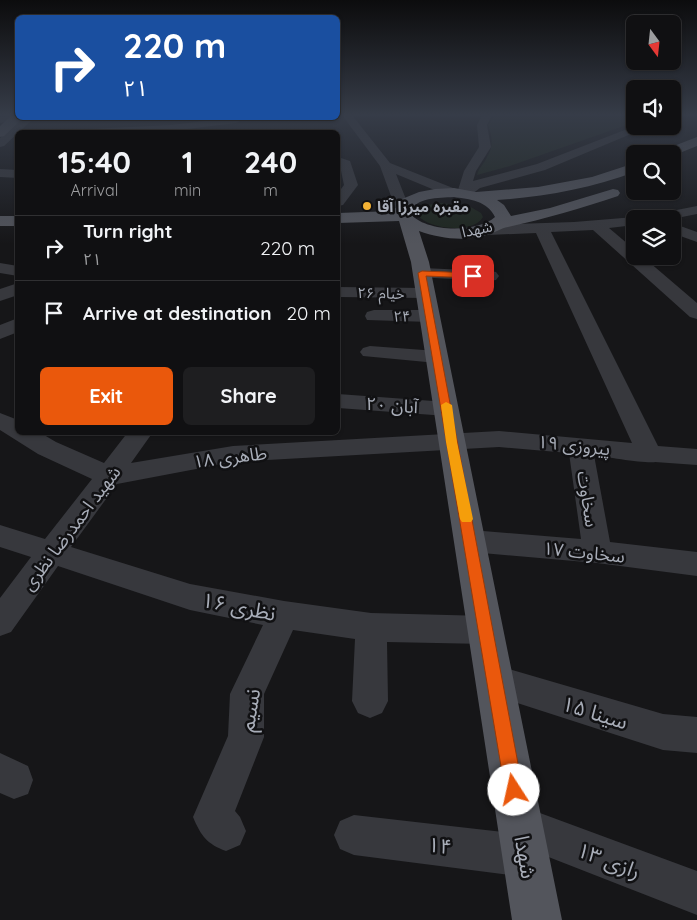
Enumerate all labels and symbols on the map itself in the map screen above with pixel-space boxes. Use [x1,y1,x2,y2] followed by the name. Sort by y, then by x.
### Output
[626,15,681,70] north arrow
[377,197,469,216] place label: مقبره میرزا آقا
[361,200,373,212] marker: مقبره میرزا آقا
[460,216,494,242] street label: شهدا
[452,255,494,297] pin
[357,283,405,305] street label: خیام ۲۶
[393,306,411,326] street label: ۲۴
[365,392,420,418] street label: آبان ۲۰
[536,430,612,460] street label: پیروزی ۱۹
[192,441,268,473] street label: طاهری ۱۸
[17,461,125,595] street label: شهید احمدرضا نظری
[572,469,604,529] street label: سخاوت
[542,536,626,568] street label: سخاوت ۱۷
[200,586,278,626] street label: نظری ۱۶
[233,687,268,734] street label: نسیم
[559,690,631,734] street label: سینا ۱۵
[487,763,539,815] position arrow
[426,831,454,859] street label: ۱۴
[509,833,543,881] street label: شهدا
[574,836,644,884] street label: رازی ۱۳

